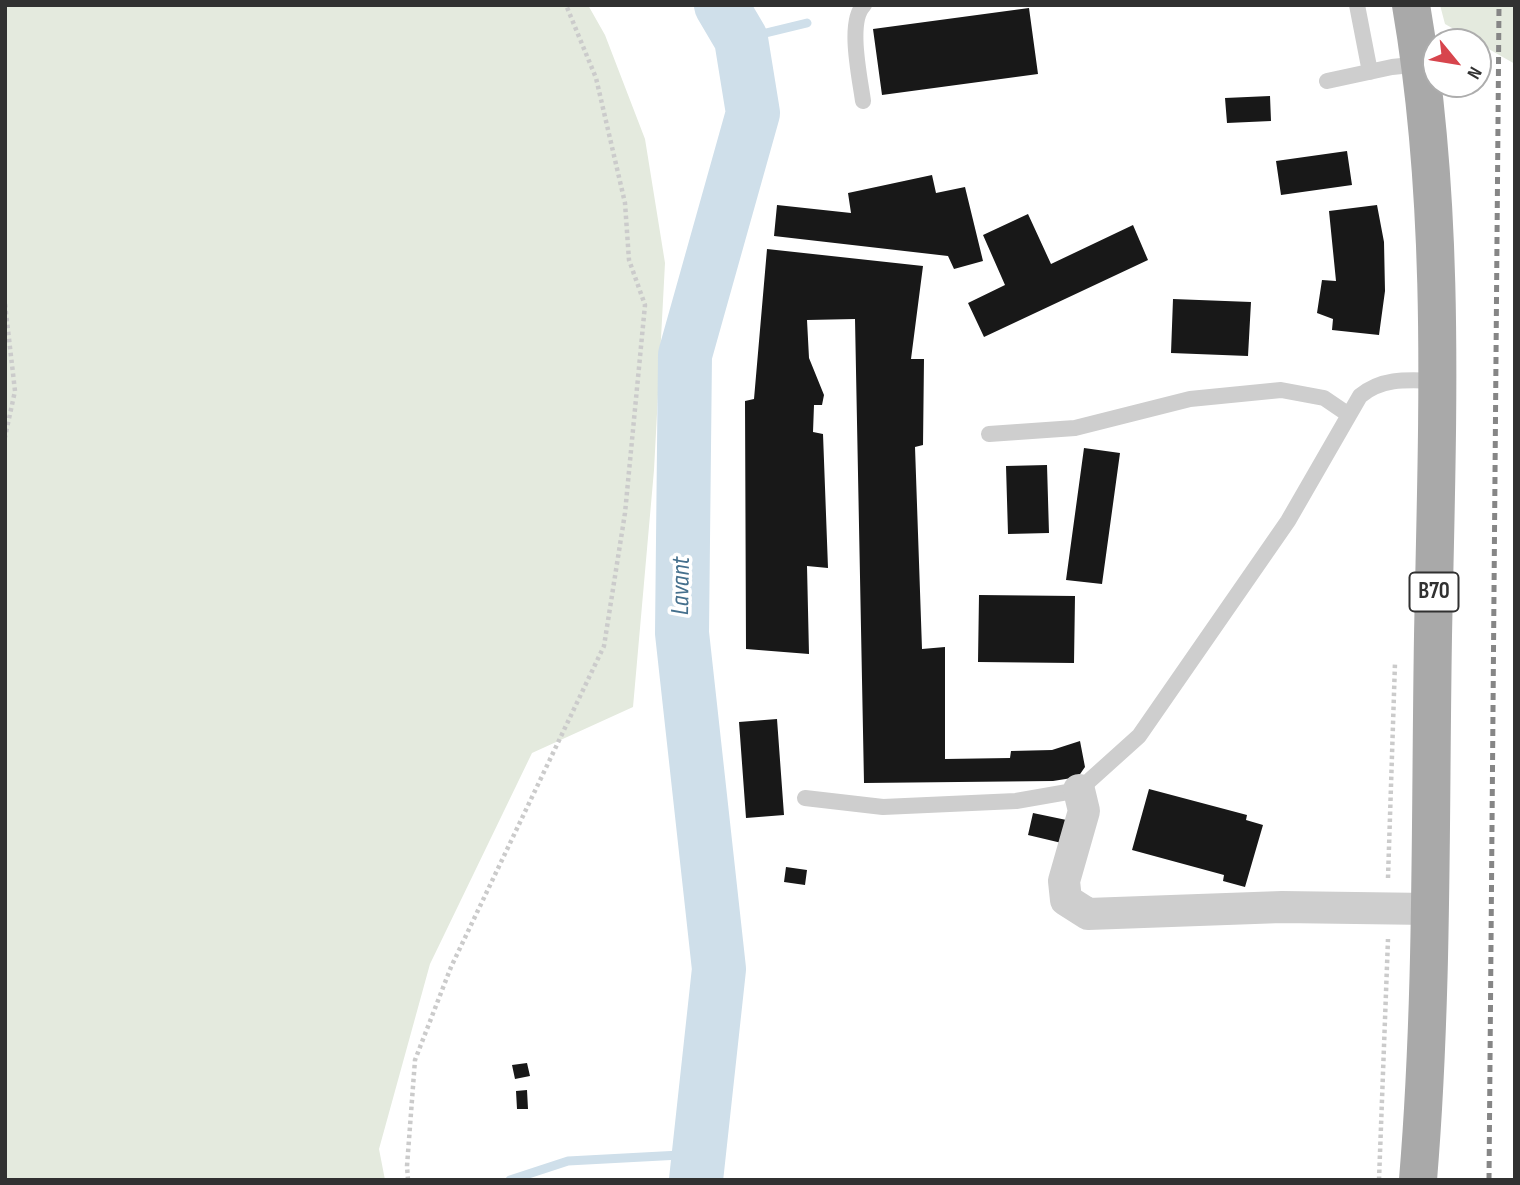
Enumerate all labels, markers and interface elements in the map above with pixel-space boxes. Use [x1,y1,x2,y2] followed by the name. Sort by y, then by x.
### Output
[1422,28,1492,98] north arrow
[1461,63,1486,83] text: N
[666,556,698,616] water label: Lavant
[1410,572,1458,612] road number: B70

